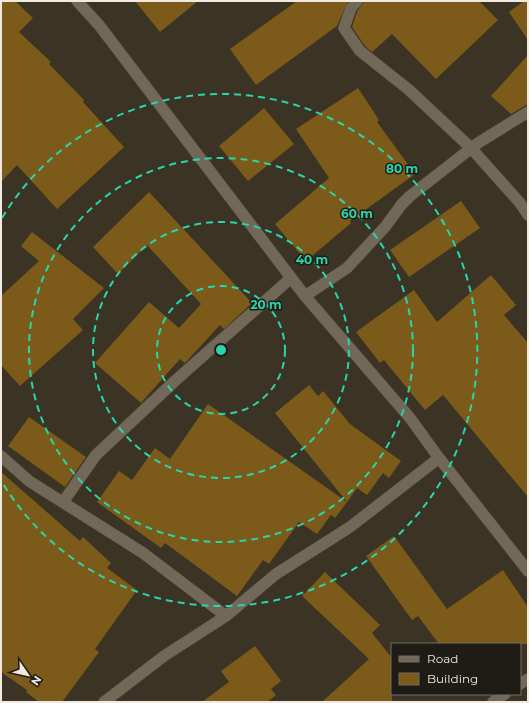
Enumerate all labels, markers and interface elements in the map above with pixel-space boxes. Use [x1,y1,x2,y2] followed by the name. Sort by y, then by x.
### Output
[386,161,418,176] text: 80 m
[341,206,373,221] text: 60 m
[296,252,328,267] text: 40 m
[250,297,282,312] text: 20 m
[214,343,228,357] centre of rings
[391,643,521,695] legend
[427,651,458,666] text: Road
[8,655,48,695] north arrow
[427,671,478,686] text: Building
[28,673,45,688] text: N

